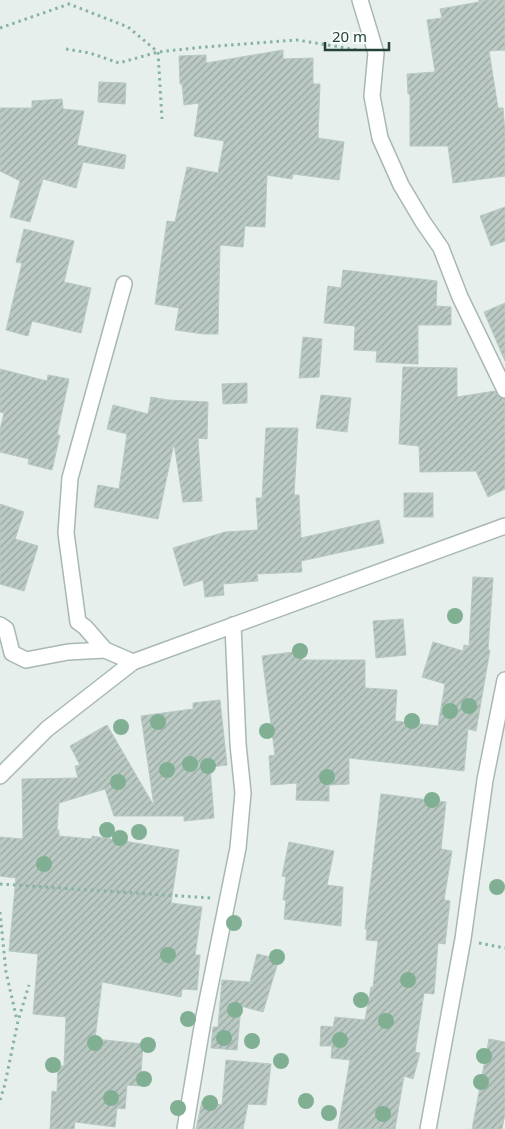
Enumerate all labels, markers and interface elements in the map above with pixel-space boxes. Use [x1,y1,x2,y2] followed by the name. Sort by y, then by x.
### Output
[325,20,389,52] scale bar
[332,26,367,46] text: 20 m

